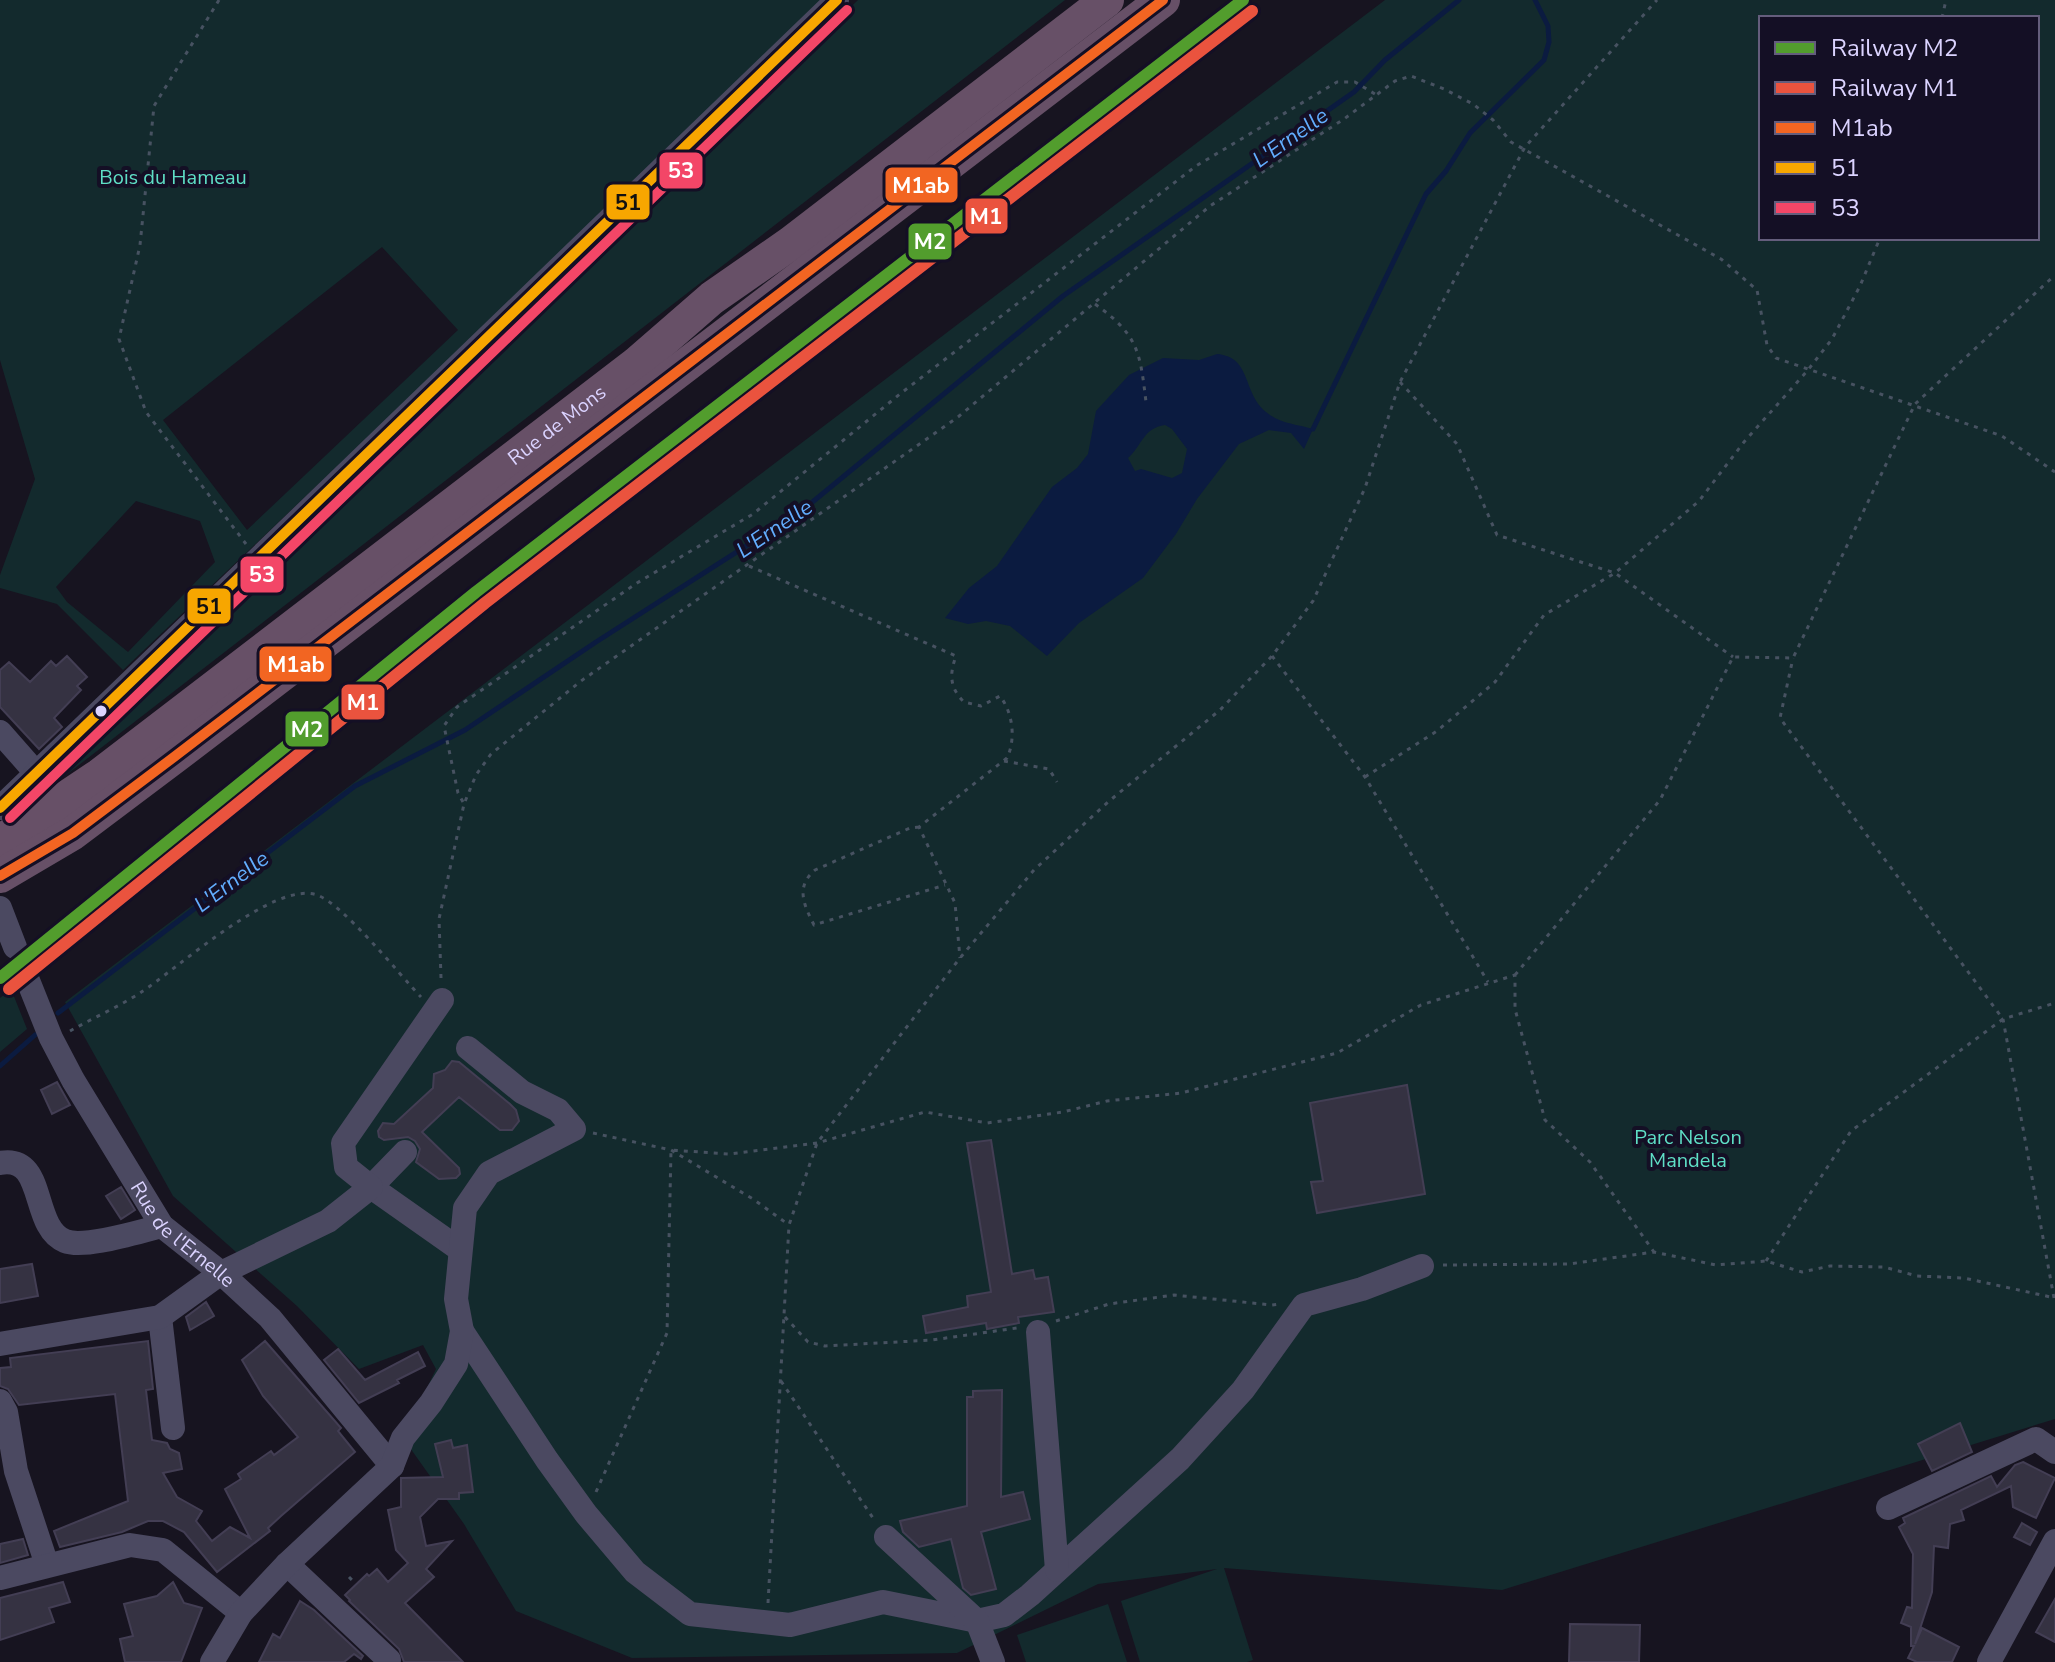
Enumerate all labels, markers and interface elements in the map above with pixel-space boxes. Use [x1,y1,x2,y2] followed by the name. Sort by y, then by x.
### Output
[1759,16,2039,240] legend
[1831,32,1958,64] text: Railway M2
[1831,72,1958,104] text: Railway M1
[1247,101,1335,175] water label: L'Ernelle
[1831,112,1893,144] text: M1ab
[658,151,704,190] line badge: 53
[1831,152,1860,184] text: 51
[668,156,694,186] text: 53
[99,164,247,191] park label: Bois du Hameau
[884,166,959,204] line badge: M1ab
[892,171,950,201] text: M1ab
[605,183,651,221] line badge: 51
[615,188,641,218] text: 51
[1831,192,1860,224] text: 53
[964,197,1009,235] line badge: M1
[970,202,1002,232] text: M1
[907,222,953,261] line badge: M2
[914,227,946,257] text: M2
[502,379,612,471] street label: Rue de Mons
[730,492,819,565] water label: L'Ernelle
[239,555,285,594] line badge: 53
[249,560,275,590] text: 53
[186,587,232,625] line badge: 51
[196,592,222,622] text: 51
[258,645,333,683] line badge: M1ab
[267,650,325,680] text: M1ab
[340,683,386,721] line badge: M1
[347,688,379,718] text: M1
[93,703,109,719] unlabelled marker
[284,710,330,748] line badge: M2
[291,715,323,745] text: M2
[188,844,275,920] water label: L'Ernelle
[1634,1124,1742,1174] park label: Parc Nelson Mandela
[124,1176,241,1294] street label: Rue de l'Ernelle

